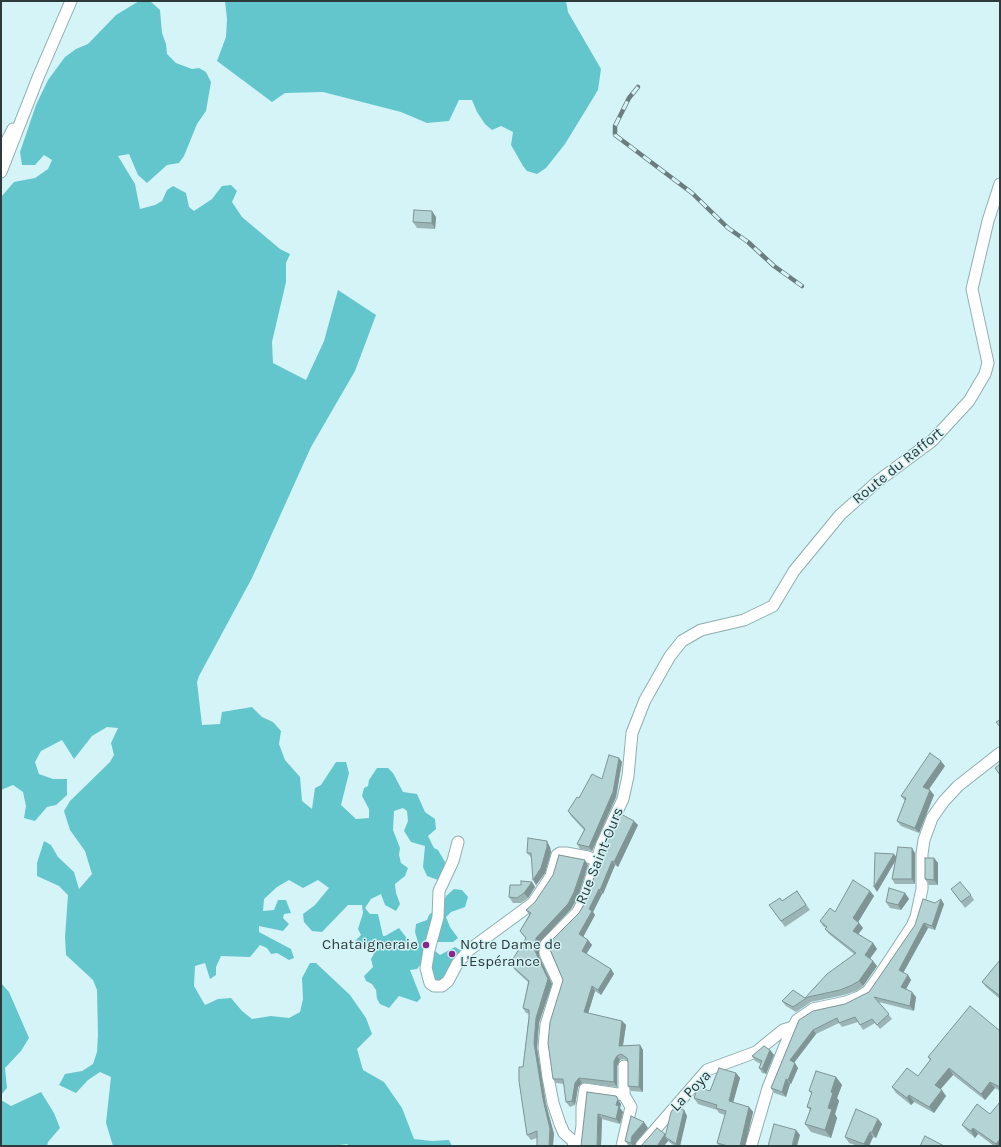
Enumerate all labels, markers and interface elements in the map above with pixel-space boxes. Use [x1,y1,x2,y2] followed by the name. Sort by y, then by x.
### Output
[849,424,947,508] street label: Route du Raffort
[572,805,628,907] street label: Rue Saint-Ours
[322,936,418,954] place label: Chataigneraie
[460,936,561,971] place label: Notre Dame de L'Espérance
[421,940,431,950] marker: Chataigneraie
[447,949,457,959] marker: Notre Dame de L'Espérance
[667,1067,715,1115] street label: La Poya

